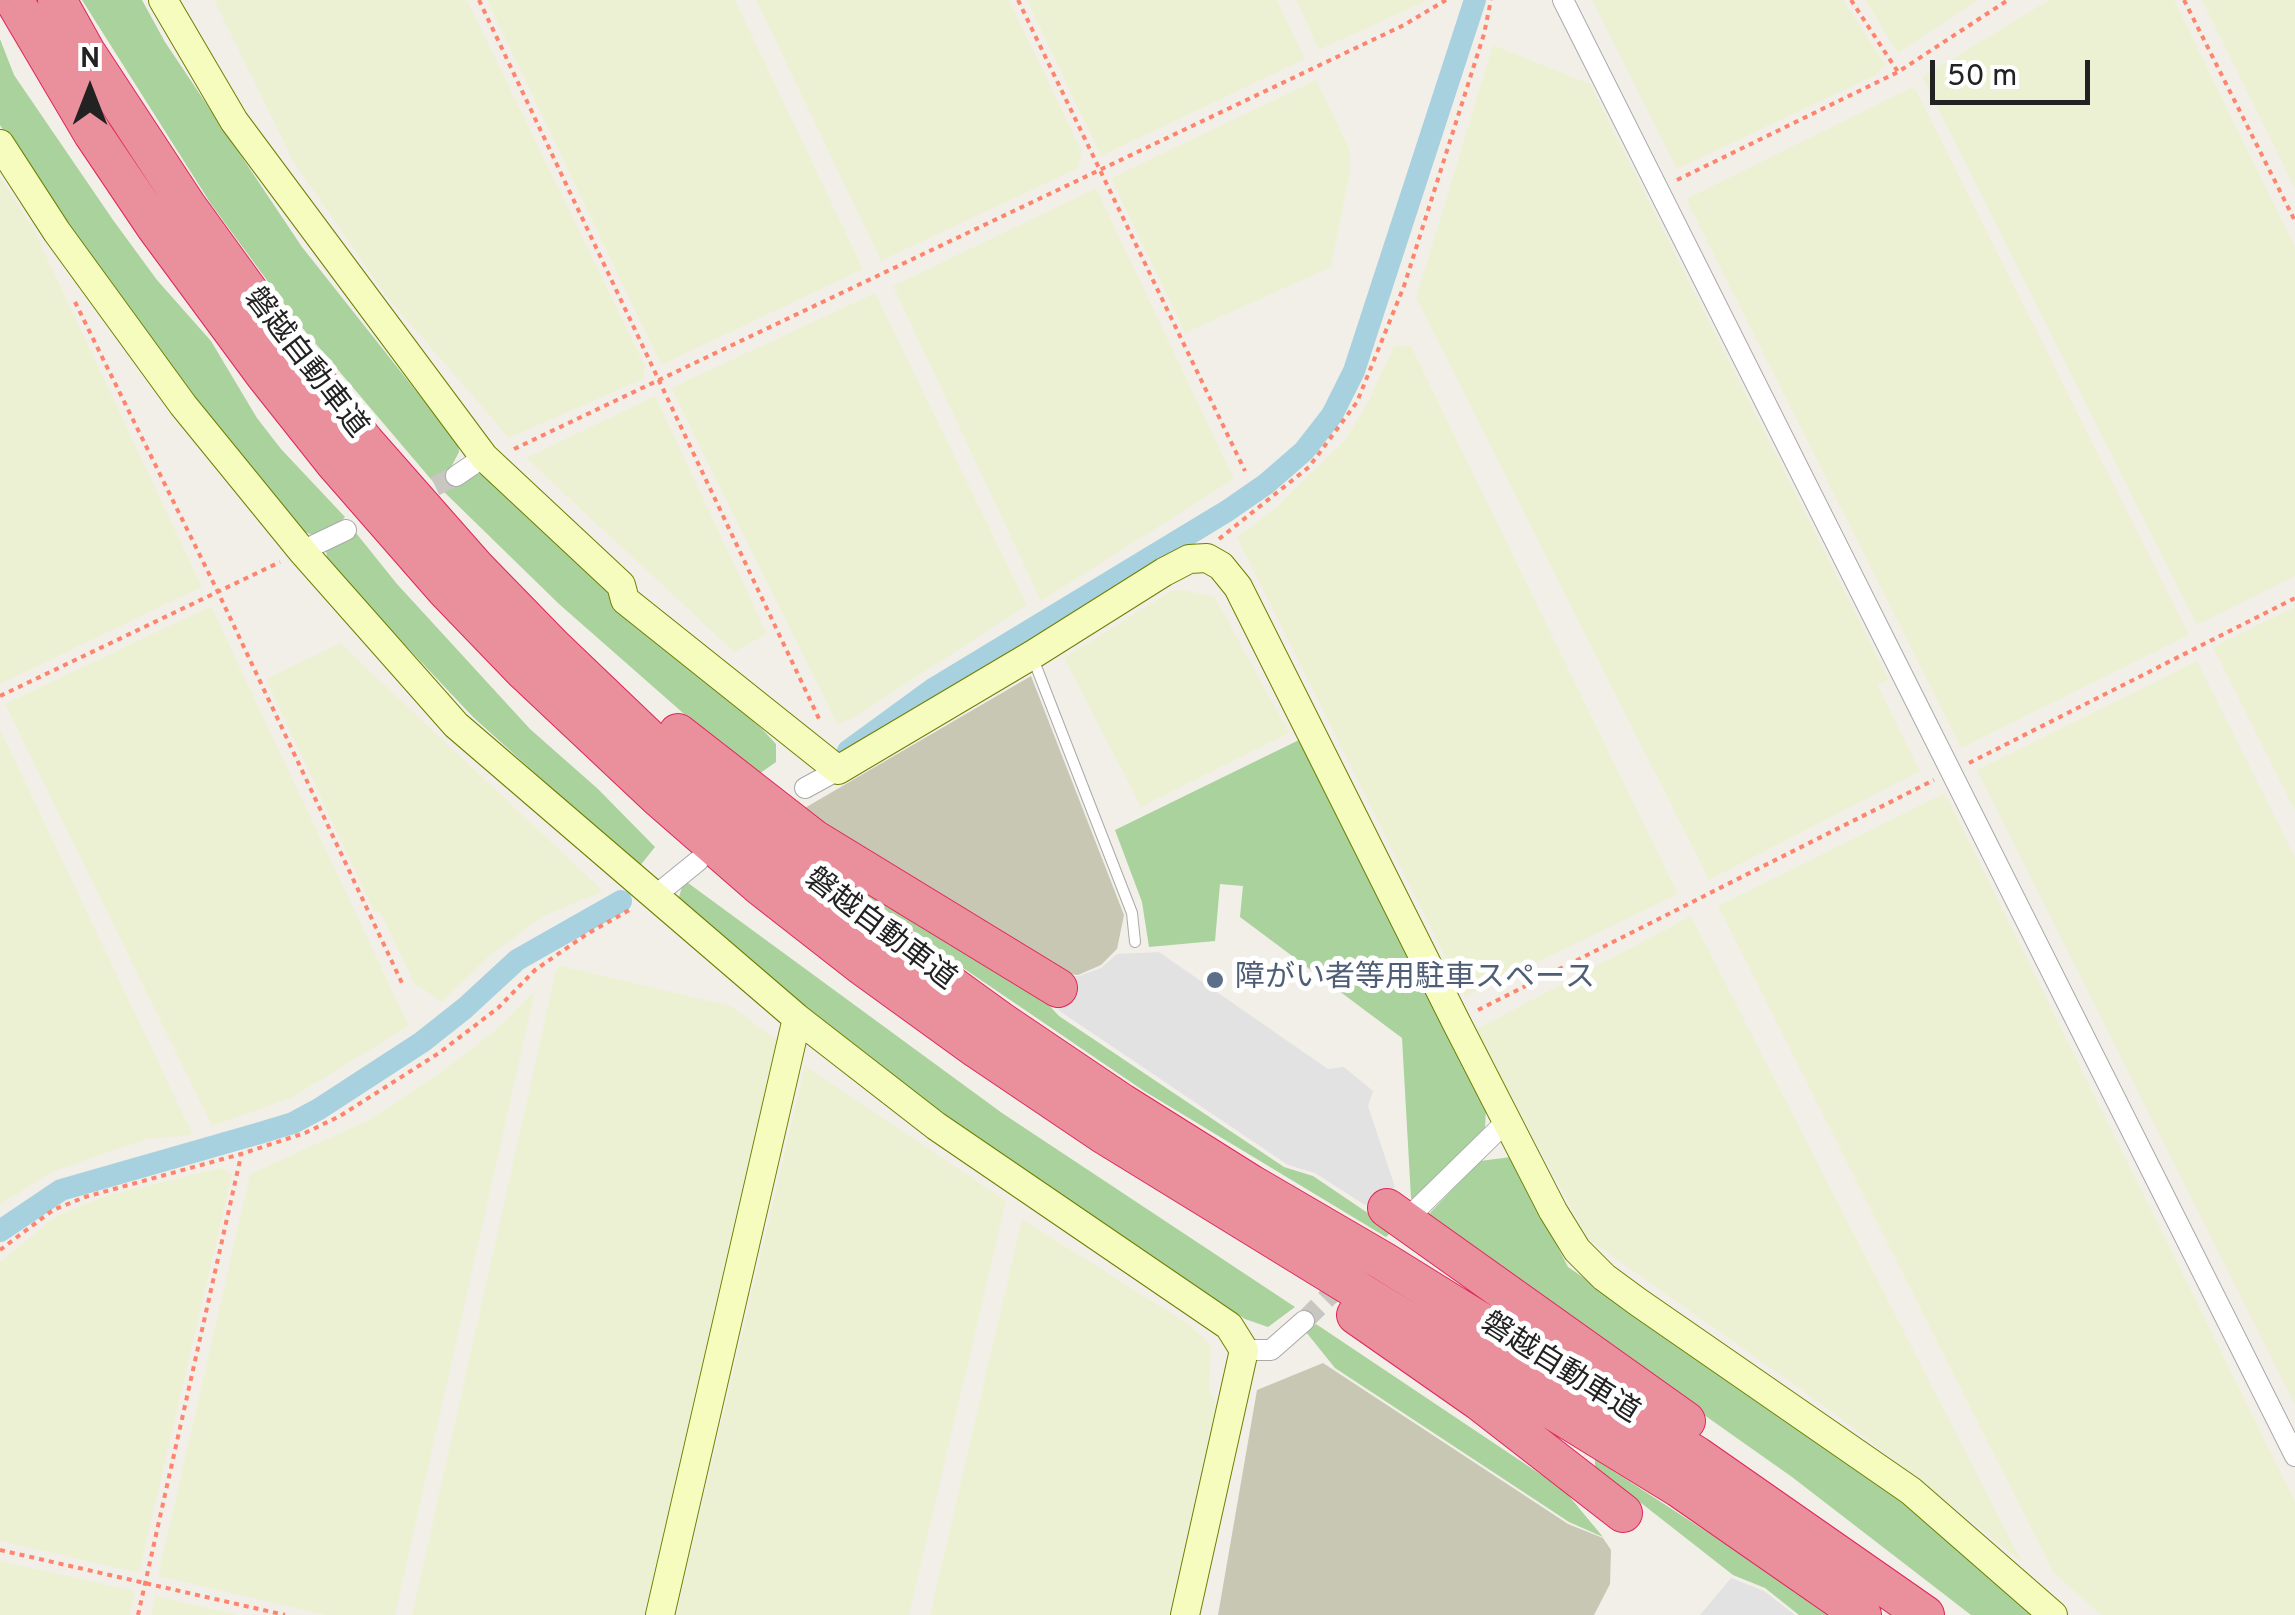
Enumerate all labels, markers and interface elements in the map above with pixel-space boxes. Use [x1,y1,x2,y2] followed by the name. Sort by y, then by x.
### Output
[40,40,140,140] north arrow
[1935,40,2095,102] scale bar
[80,42,100,78] text: N
[1947,59,2017,96] text: 50 m
[234,282,374,446] street label: 磐越自動車道
[796,862,962,1000] street label: 磐越自動車道
[1235,962,1595,998] place label: 障がい者等用駐車スペース
[1204,969,1226,991] marker: 障がい者等用駐車スペース
[1473,1307,1645,1433] street label: 磐越自動車道

